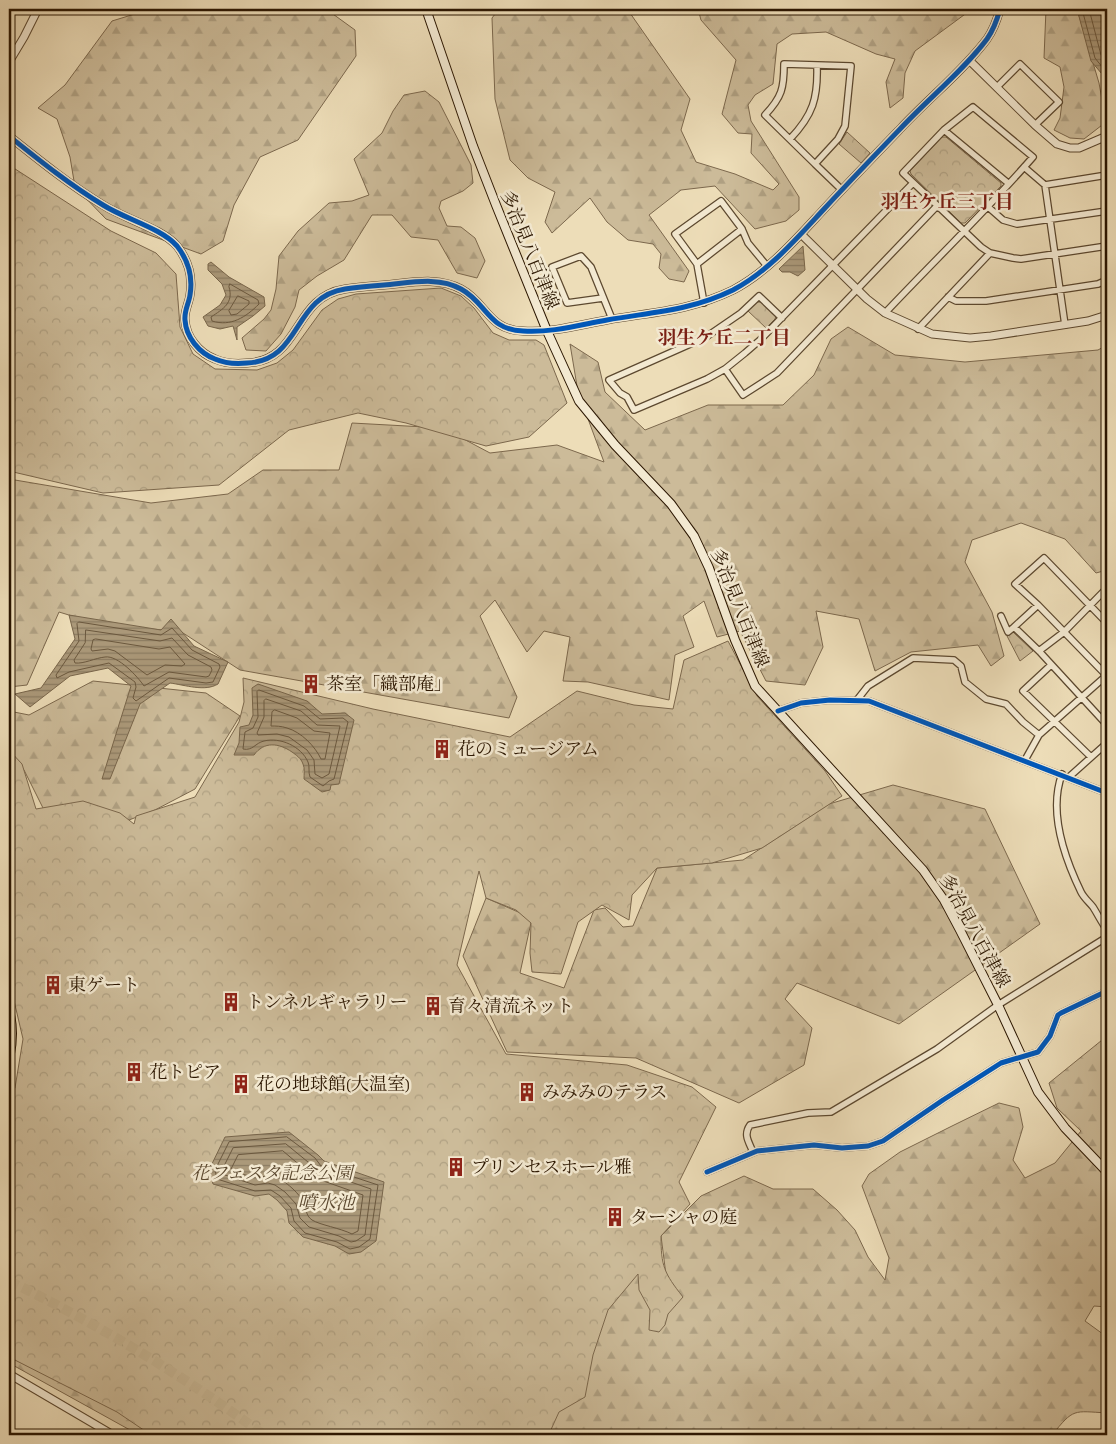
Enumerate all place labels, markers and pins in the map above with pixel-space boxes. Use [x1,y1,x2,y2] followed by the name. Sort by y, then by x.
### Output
[326,672,452,696] place label: 茶室「織部庵」
[300,673,322,695] building icon: 茶室「織部庵」
[457,737,599,761] place label: 花のミュージアム
[431,738,453,760] building icon: 花のミュージアム
[68,973,140,997] place label: 東ゲート
[42,974,64,996] building icon: 東ゲート
[246,990,407,1014] place label: トンネルギャラリー
[220,991,242,1013] building icon: トンネルギャラリー
[448,994,574,1018] place label: 育々清流ネット
[422,995,444,1017] building icon: 育々清流ネット
[149,1060,221,1084] place label: 花トピア
[123,1061,145,1083] building icon: 花トピア
[256,1072,410,1096] place label: 花の地球館(大温室)
[230,1073,252,1095] building icon: 花の地球館(大温室)
[542,1080,667,1104] place label: みみみのテラス
[516,1081,538,1103] building icon: みみみのテラス
[471,1155,632,1179] place label: プリンセスホール雅
[445,1156,467,1178] building icon: プリンセスホール雅
[630,1205,737,1229] place label: ターシャの庭
[604,1206,626,1228] building icon: ターシャの庭

